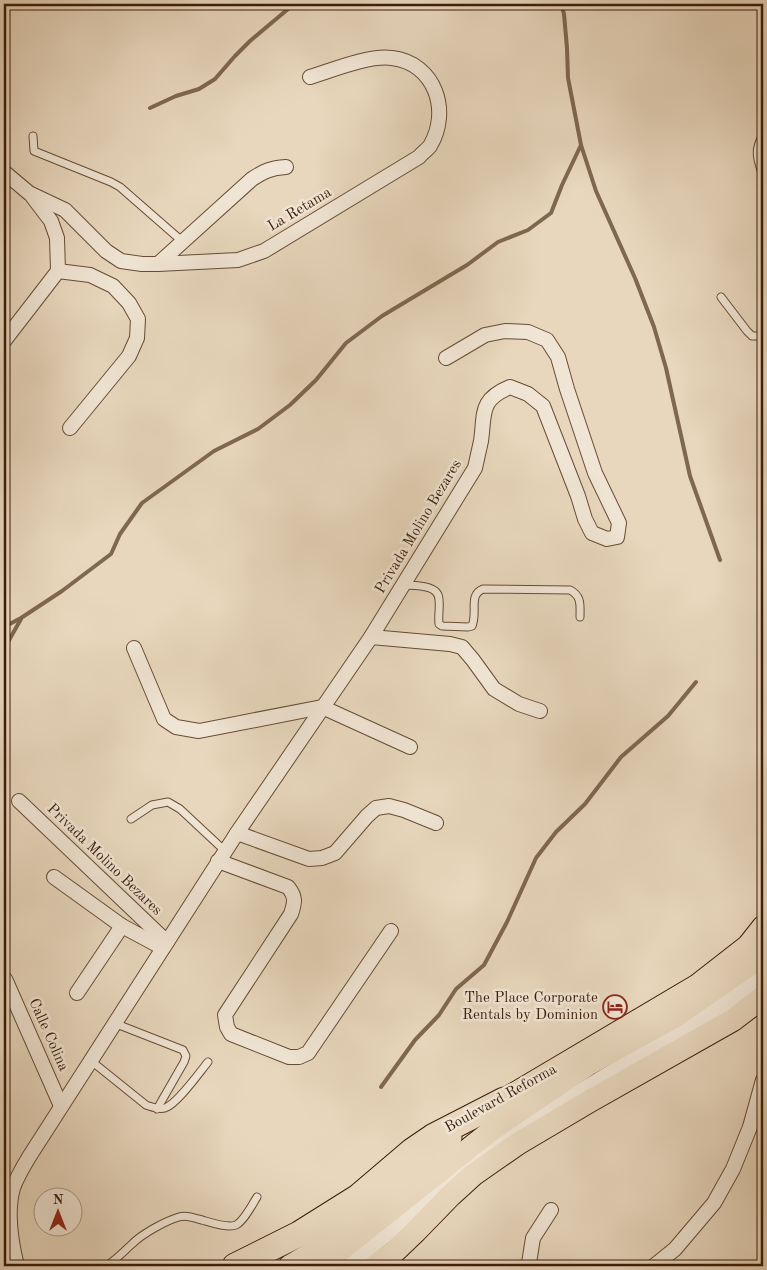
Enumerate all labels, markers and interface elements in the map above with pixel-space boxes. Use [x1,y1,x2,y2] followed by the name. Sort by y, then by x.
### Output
[266,185,335,235] street label: La Retama
[373,457,465,597] street label: Privada Molino Bezares
[44,801,164,919] street label: Privada Molino Bezares
[462,991,598,1023] place label: The Place Corporate Rentals by Dominion
[602,994,628,1020] hotel icon: The Place Corporate Rentals by Dominion
[25,996,71,1074] street label: Calle Colina
[443,1062,560,1136] street label: Boulevard Reforma
[32,1188,82,1238] north arrow
[53,1193,64,1207] text: N

